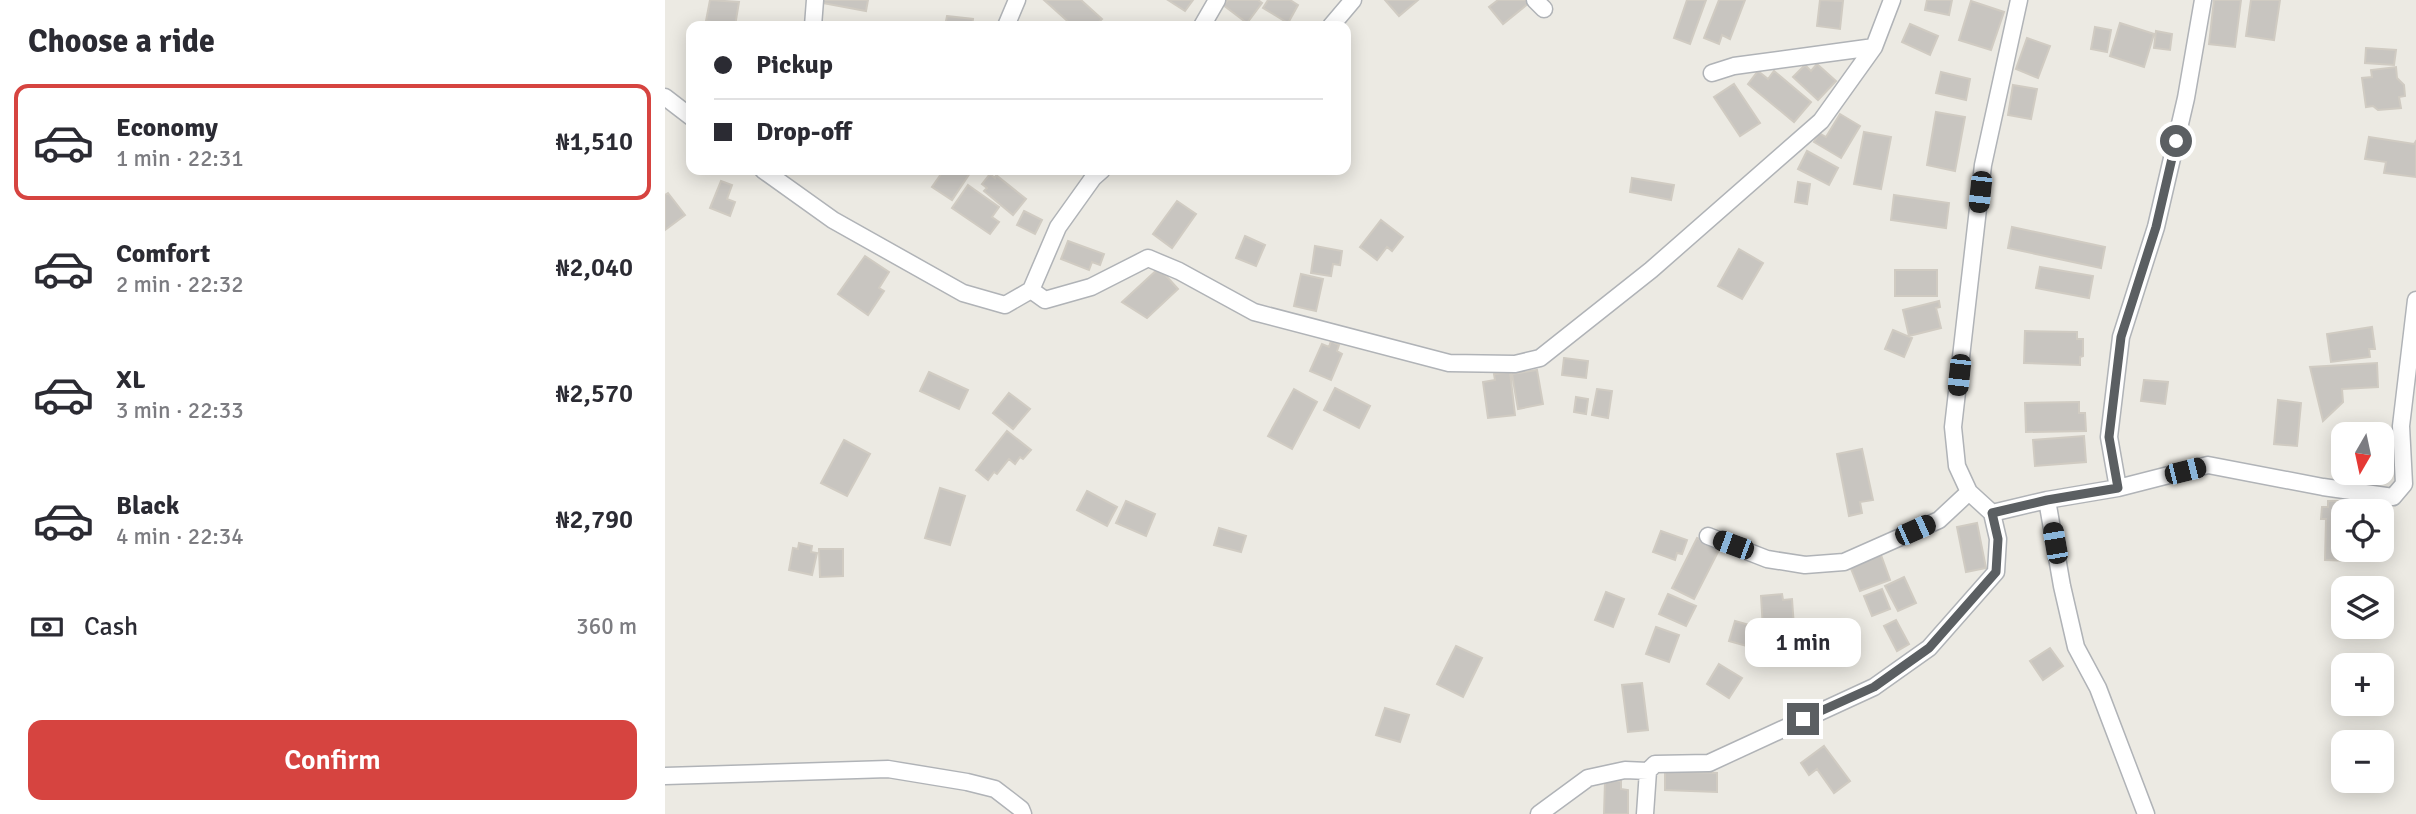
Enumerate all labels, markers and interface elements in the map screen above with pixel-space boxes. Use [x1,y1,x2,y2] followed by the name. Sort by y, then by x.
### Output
[28,22,215,61] text: Choose a ride
[756,49,833,81] text: Pickup
[32,111,95,174] icon: car
[116,112,218,144] text: Economy
[756,116,852,148] text: Drop-off
[2160,125,2192,157] route start
[555,126,633,158] text: ₦1,510
[116,144,244,173] text: 1 min · 22:31
[1968,170,1993,214] car
[32,237,95,300] icon: car
[116,238,210,270] text: Comfort
[555,252,633,284] text: ₦2,040
[116,270,244,299] text: 2 min · 22:32
[1947,353,1972,397] car
[32,363,95,426] icon: car
[116,364,146,396] text: XL
[555,378,633,410] text: ₦2,570
[116,396,244,425] text: 3 min · 22:33
[2331,422,2394,485] north arrow
[2331,422,2394,793] map controls
[2163,456,2208,486] car
[32,489,95,552] icon: car
[116,490,179,522] text: Black
[2331,499,2394,562] button: locate
[555,504,633,536] text: ₦2,790
[1892,512,1939,548] car
[2042,520,2069,566] car
[116,522,244,551] text: 4 min · 22:34
[1710,528,1757,562] car
[2331,576,2394,639] button: layers
[28,608,66,646] icon: cash
[84,611,138,643] text: Cash
[576,612,637,641] text: 360 m
[1745,618,1861,666] callout: 1 min
[1775,628,1831,657] text: 1 min
[2331,653,2394,716] button: +
[1787,703,1819,735] route end
[28,720,637,800] button: Confirm
[2331,730,2394,793] button: −

